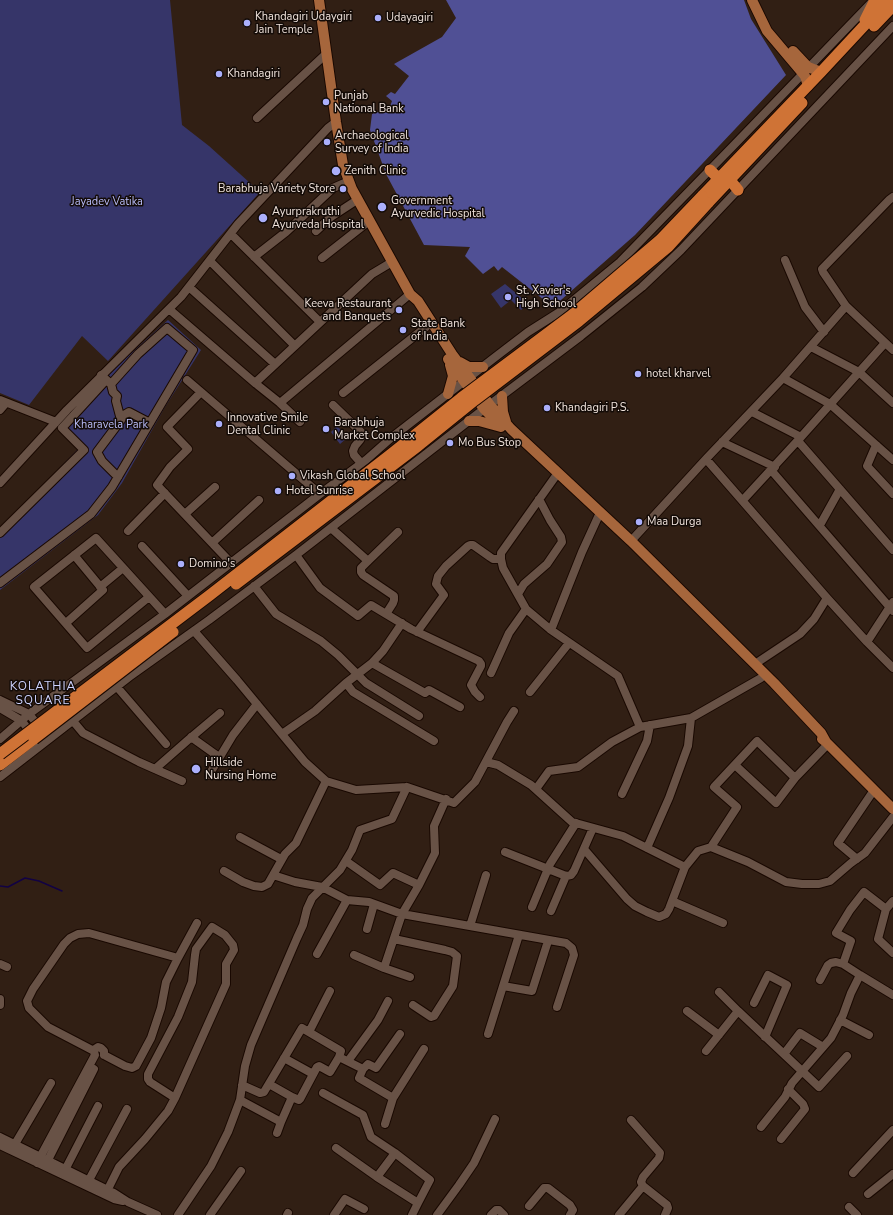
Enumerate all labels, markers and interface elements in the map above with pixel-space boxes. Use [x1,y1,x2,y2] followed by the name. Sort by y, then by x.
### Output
[255,10,352,36] place label: Khandagiri Udaygiri Jain Temple
[386,11,433,25] place label: Udayagiri
[373,13,383,23] marker: Udayagiri
[242,18,252,28] marker: Khandagiri Udaygiri Jain Temple
[227,67,280,81] place label: Khandagiri
[214,69,224,79] marker: Khandagiri
[334,89,404,115] place label: Punjab National Bank
[321,97,331,107] marker: Punjab National Bank
[335,129,408,155] place label: Archaeological Survey of India
[322,137,332,147] marker: Archaeological Survey of India
[345,164,406,178] place label: Zenith Clinic
[330,165,342,177] marker: Zenith Clinic
[218,182,335,196] place label: Barabhuja Variety Store
[338,184,348,194] marker: Barabhuja Variety Store
[391,194,485,220] place label: Government Ayurvedic Hospital
[71,195,143,209] park label: Jayadev Vatika
[376,201,388,213] marker: Government Ayurvedic Hospital
[272,205,364,231] place label: Ayurprakruthi Ayurveda Hospital
[257,212,269,224] marker: Ayurprakruthi Ayurveda Hospital
[516,284,576,310] place label: St. Xavier's High School
[503,292,513,302] marker: St. Xavier's High School
[304,297,391,323] place label: Keeva Restaurant and Banquets
[394,305,404,315] marker: Keeva Restaurant and Banquets
[411,317,465,343] place label: State Bank of India
[398,325,408,335] marker: State Bank of India
[646,367,711,381] place label: hotel kharvel
[633,369,643,379] marker: hotel kharvel
[555,401,629,415] place label: Khandagiri P.S.
[542,403,552,413] marker: Khandagiri P.S.
[227,411,308,437] place label: Innovative Smile Dental Clinic
[334,416,415,442] place label: Barabhuja Market Complex
[74,418,148,432] park label: Kharavela Park
[214,419,224,429] marker: Innovative Smile Dental Clinic
[321,424,331,434] marker: Barabhuja Market Complex
[458,436,521,450] place label: Mo Bus Stop
[445,438,455,448] marker: Mo Bus Stop
[300,469,405,483] place label: Vikash Global School
[287,471,297,481] marker: Vikash Global School
[286,484,353,498] place label: Hotel Sunrise
[273,486,283,496] marker: Hotel Sunrise
[647,515,701,529] place label: Maa Durga
[634,517,644,527] marker: Maa Durga
[189,557,235,571] place label: Domino's
[176,559,186,569] marker: Domino's
[10,680,76,708] district label: KOLATHIA SQUARE
[205,756,276,782] place label: Hillside Nursing Home
[190,763,202,775] marker: Hillside Nursing Home

